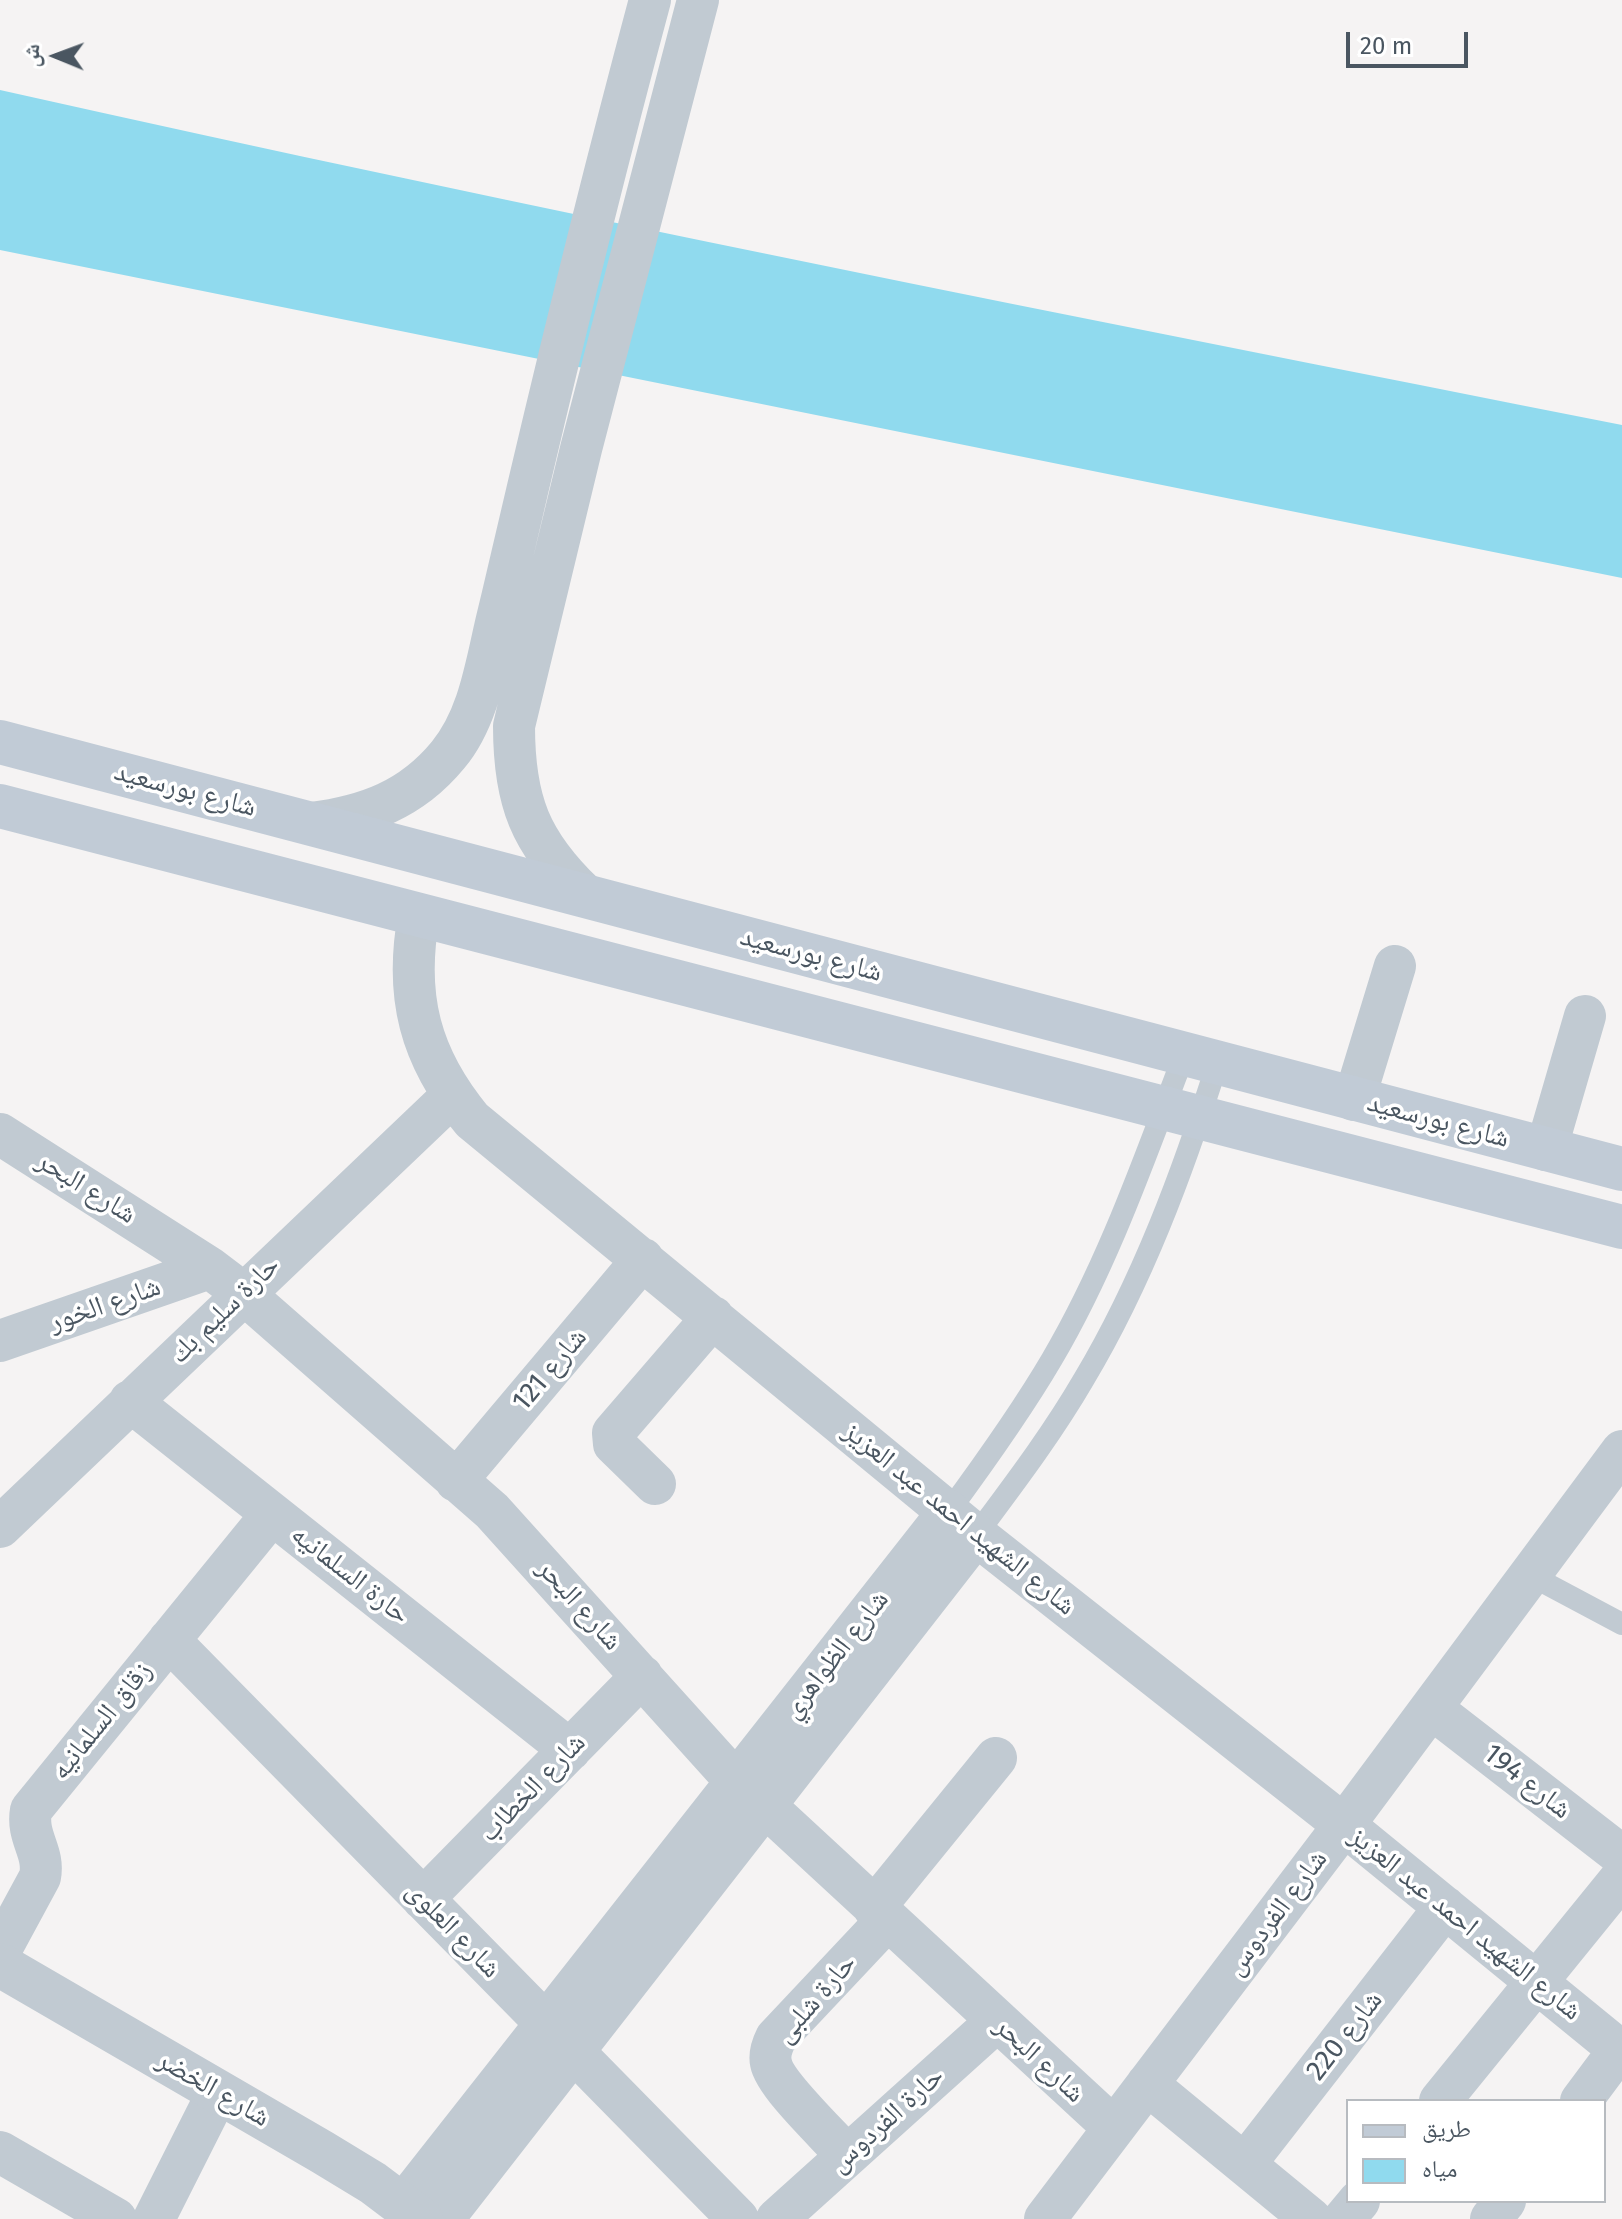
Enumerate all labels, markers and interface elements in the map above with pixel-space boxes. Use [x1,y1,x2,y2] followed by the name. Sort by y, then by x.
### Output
[16,16,96,96] north arrow
[1350,16,1472,66] scale bar
[1360,32,1412,60] text: 20 m
[18,44,45,67] text: ش
[110,755,260,825] street label: شارع بورسعيد
[736,920,886,990] street label: شارع بورسعيد
[1363,1086,1513,1156] street label: شارع بورسعيد
[30,1144,142,1232] street label: شارع البحر
[163,1249,287,1371] street label: حارة سليم بك
[45,1270,165,1340] street label: شارع الخور
[506,1322,594,1418] street label: شارع 121
[836,1415,1082,1623] street label: شارع الشهيد احمد عبد العزيز
[284,1518,416,1632] street label: حارة السلمانيه
[529,1552,629,1658] street label: شارع البحر
[776,1584,896,1726] street label: شارع الظواهري
[44,1655,160,1787] street label: زقاق السلمانيه
[473,1727,593,1849] street label: شارع الخطاب
[1476,1737,1578,1827] street label: شارع 194
[1342,1820,1588,2028] street label: شارع الشهيد احمد عبد العزيز
[1219,1844,1335,1982] street label: شارع الفردوس
[399,1874,507,1986] street label: شارع العلوى
[768,1948,864,2050] street label: حارة شلبى
[1300,1985,1390,2087] street label: شارع 220
[987,2010,1091,2110] street label: شارع البحر
[150,2043,276,2135] street label: شارع الخضر
[823,2060,951,2180] street label: حارة الفردوس
[1346,2099,1606,2203] legend
[1422,2115,1471,2143] text: طريق
[1422,2155,1457,2183] text: مياه

